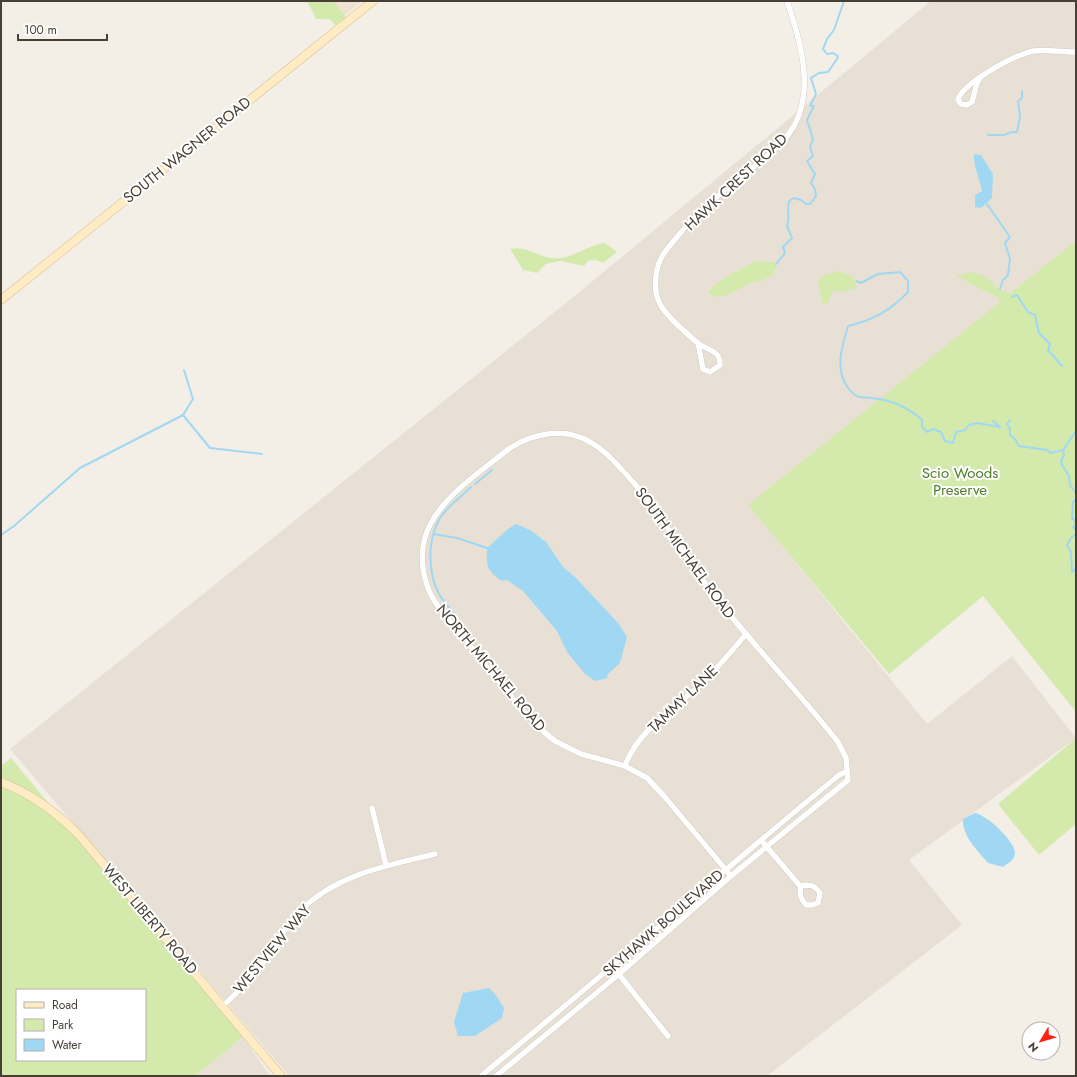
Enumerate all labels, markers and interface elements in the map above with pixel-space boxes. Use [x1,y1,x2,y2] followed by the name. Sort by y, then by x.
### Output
[18,16,107,42] scale bar
[24,21,57,39] text: 100 m
[118,91,256,209] street label: SOUTH WAGNER ROAD
[680,128,792,236] street label: HAWK CREST ROAD
[922,462,998,501] park label: Scio Woods Preserve
[630,483,740,623] street label: SOUTH MICHAEL ROAD
[431,600,551,736] street label: NORTH MICHAEL ROAD
[643,660,723,738] street label: TAMMY LANE
[97,859,203,979] street label: WEST LIBERTY ROAD
[598,864,728,982] street label: SKYHAWK BOULEVARD
[228,899,316,998] street label: WESTVIEW WAY
[16,989,146,1061] legend
[52,996,78,1014] text: Road
[52,1016,74,1034] text: Park
[1021,1021,1061,1061] north arrow
[52,1036,83,1054] text: Water
[1024,1039,1042,1056] text: N

